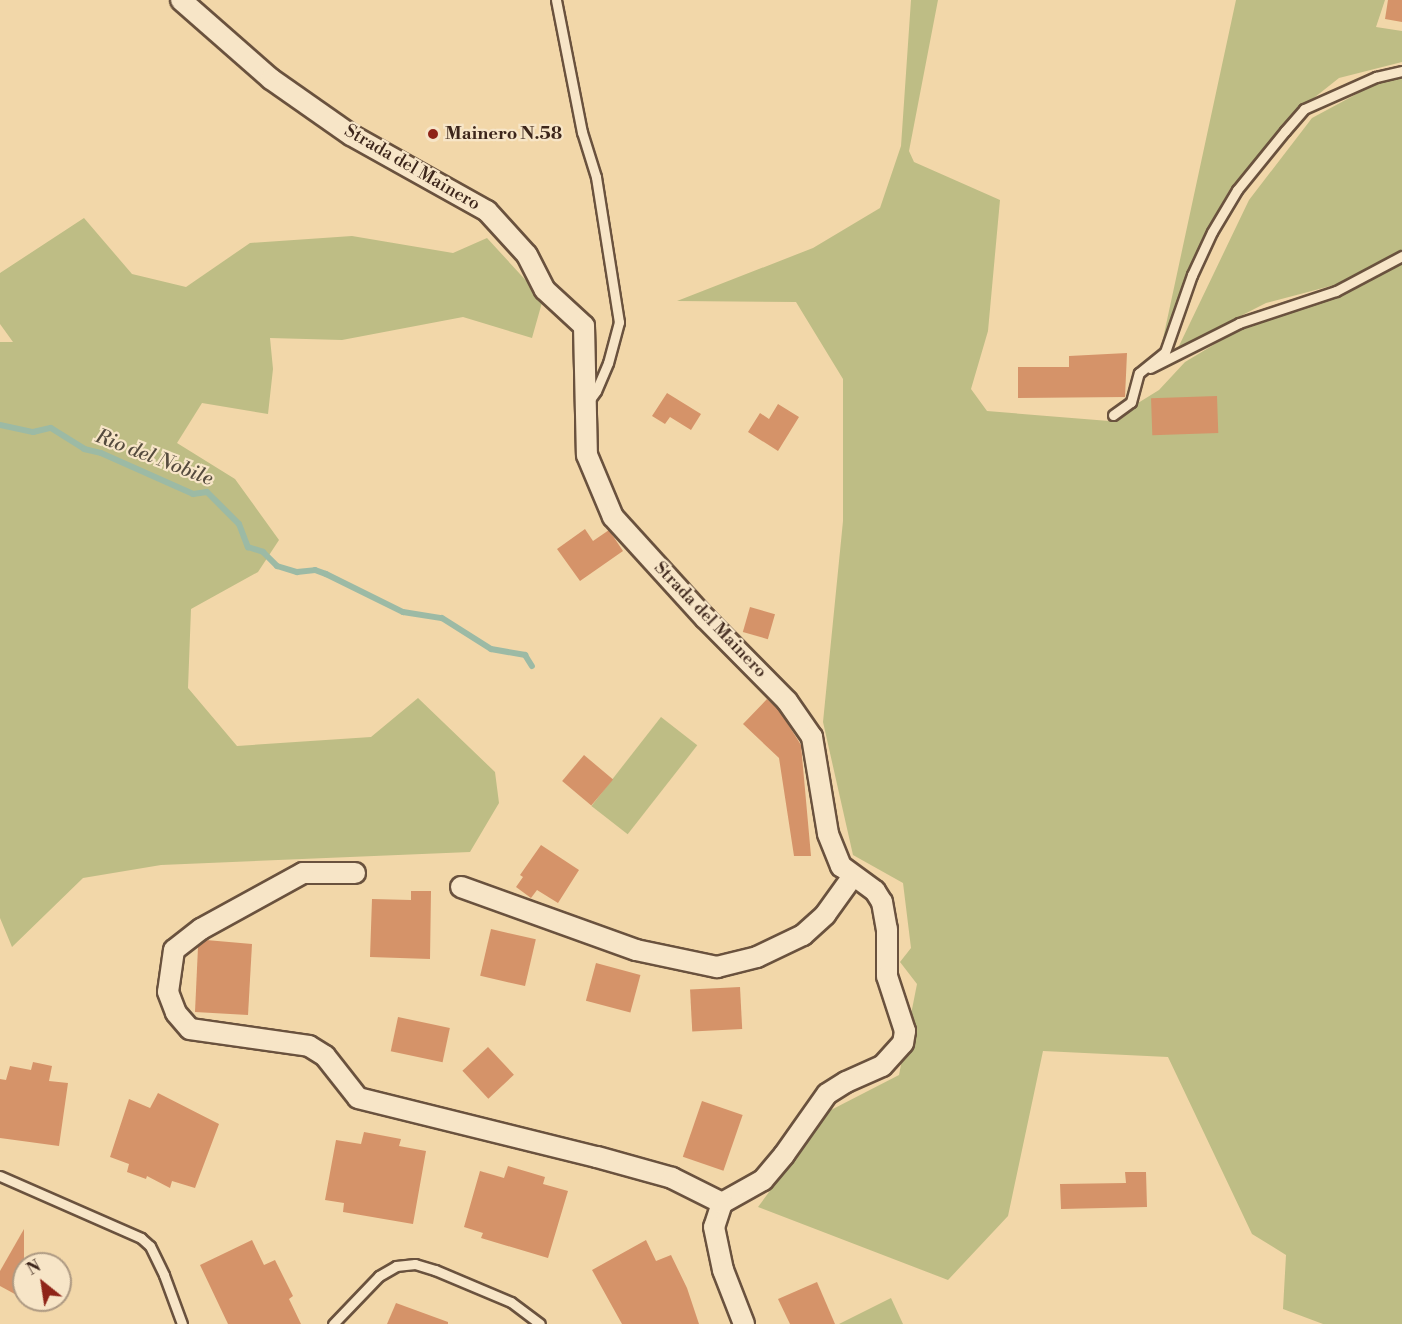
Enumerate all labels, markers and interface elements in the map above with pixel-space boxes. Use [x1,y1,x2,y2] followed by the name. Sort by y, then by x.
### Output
[340,120,484,216] street label: Strada del Mainero
[445,123,562,145] place label: Mainero N.58
[426,127,440,141] marker: Mainero N.58
[92,425,216,491] water label: Rio del Nobile
[649,557,771,683] street label: Strada del Mainero
[12,1252,72,1312] north arrow
[24,1256,44,1280] text: N

